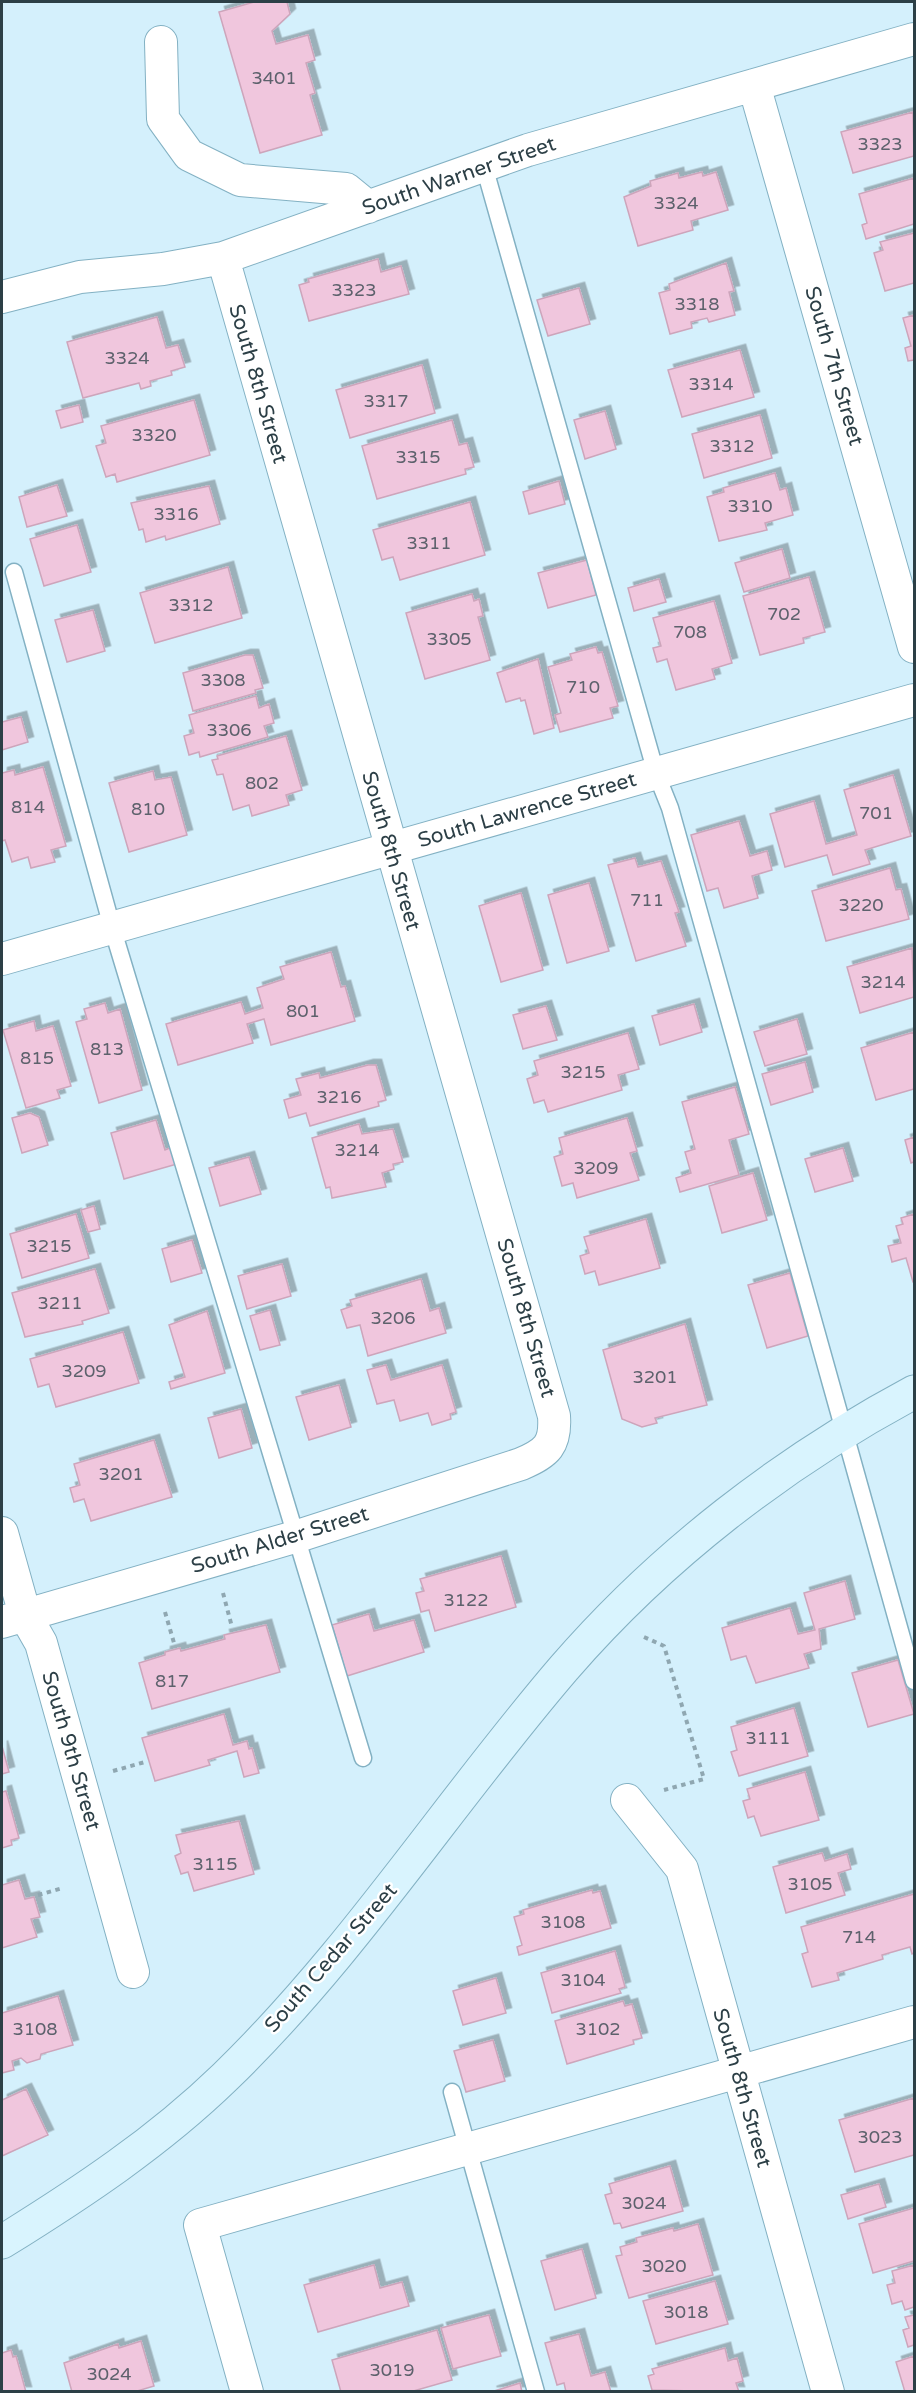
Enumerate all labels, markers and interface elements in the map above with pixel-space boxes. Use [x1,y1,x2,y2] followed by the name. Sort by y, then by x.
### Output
[251,67,297,89] house number: 3401
[359,131,559,221] street label: South Warner Street
[857,133,903,155] house number: 3323
[653,192,699,214] house number: 3324
[331,279,377,301] house number: 3323
[799,284,869,448] street label: South 7th Street
[674,293,720,315] house number: 3318
[223,302,293,466] street label: South 8th Street
[104,347,150,369] house number: 3324
[688,373,734,395] house number: 3314
[363,390,409,412] house number: 3317
[131,424,177,446] house number: 3320
[709,435,755,457] house number: 3312
[395,446,441,468] house number: 3315
[727,495,773,517] house number: 3310
[153,503,199,525] house number: 3316
[406,532,452,554] house number: 3311
[168,594,214,616] house number: 3312
[767,603,801,625] house number: 702
[673,621,707,643] house number: 708
[426,628,472,650] house number: 3305
[200,669,246,691] house number: 3308
[566,676,600,698] house number: 710
[206,719,252,741] house number: 3306
[415,767,639,853] street label: South Lawrence Street
[356,769,426,933] street label: South 8th Street
[245,772,279,794] house number: 802
[11,796,45,818] house number: 814
[131,798,165,820] house number: 810
[859,802,893,824] house number: 701
[630,889,664,911] house number: 711
[838,894,884,916] house number: 3220
[860,971,906,993] house number: 3214
[286,1000,320,1022] house number: 801
[90,1038,124,1060] house number: 813
[20,1047,54,1069] house number: 815
[560,1061,606,1083] house number: 3215
[316,1086,362,1108] house number: 3216
[334,1139,380,1161] house number: 3214
[573,1157,619,1179] house number: 3209
[26,1235,72,1257] house number: 3215
[491,1236,561,1400] street label: South 8th Street
[37,1292,83,1314] house number: 3211
[370,1307,416,1329] house number: 3206
[61,1360,107,1382] house number: 3209
[632,1366,678,1388] house number: 3201
[98,1463,144,1485] house number: 3201
[188,1501,372,1579] street label: South Alder Street
[443,1589,489,1611] house number: 3122
[36,1669,106,1833] street label: South 9th Street
[155,1670,189,1692] house number: 817
[745,1727,791,1749] house number: 3111
[192,1853,238,1875] house number: 3115
[787,1873,833,1895] house number: 3105
[259,1878,403,2038] street label: South Cedar Street
[540,1911,586,1933] house number: 3108
[842,1926,876,1948] house number: 714
[560,1969,606,1991] house number: 3104
[707,2006,777,2170] street label: South 8th Street
[12,2018,58,2040] house number: 3108
[575,2018,621,2040] house number: 3102
[857,2126,903,2148] house number: 3023
[621,2192,667,2214] house number: 3024
[641,2255,687,2277] house number: 3020
[663,2301,709,2323] house number: 3018
[369,2359,415,2381] house number: 3019
[86,2363,132,2385] house number: 3024

